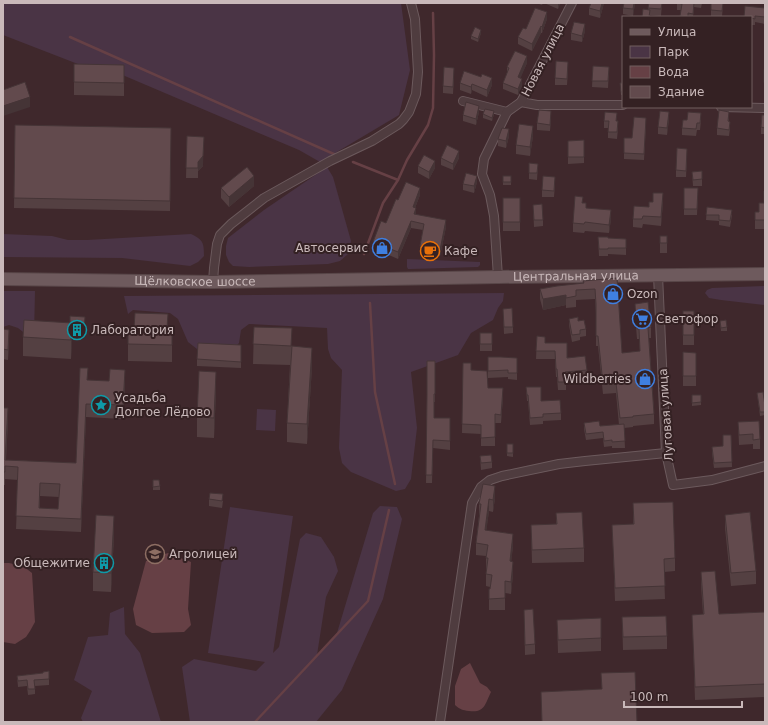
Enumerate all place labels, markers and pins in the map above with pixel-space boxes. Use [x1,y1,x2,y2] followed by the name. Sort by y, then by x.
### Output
[371,237,393,259] shop icon: Автосервис
[419,240,441,262] cafe icon: Кафе
[295,241,368,255] place label: Автосервис
[444,244,478,258] place label: Кафе
[602,283,624,305] shop icon: Ozon
[627,287,658,301] place label: Ozon
[631,308,653,330] supermarket icon: Светофор
[656,312,718,326] place label: Светофор
[66,319,88,341] building icon: Лаборатория
[91,323,174,337] place label: Лаборатория
[634,368,656,390] shop icon: Wildberries
[563,372,631,386] place label: Wildberries
[115,391,211,419] place label: Усадьба Долгое Лёдово
[90,394,112,416] place icon: Усадьба Долгое Лёдово
[144,543,166,565] school or university icon: Агролицей
[169,547,237,561] place label: Агролицей
[93,552,115,574] building icon: Общежитие
[14,556,90,570] place label: Общежитие

